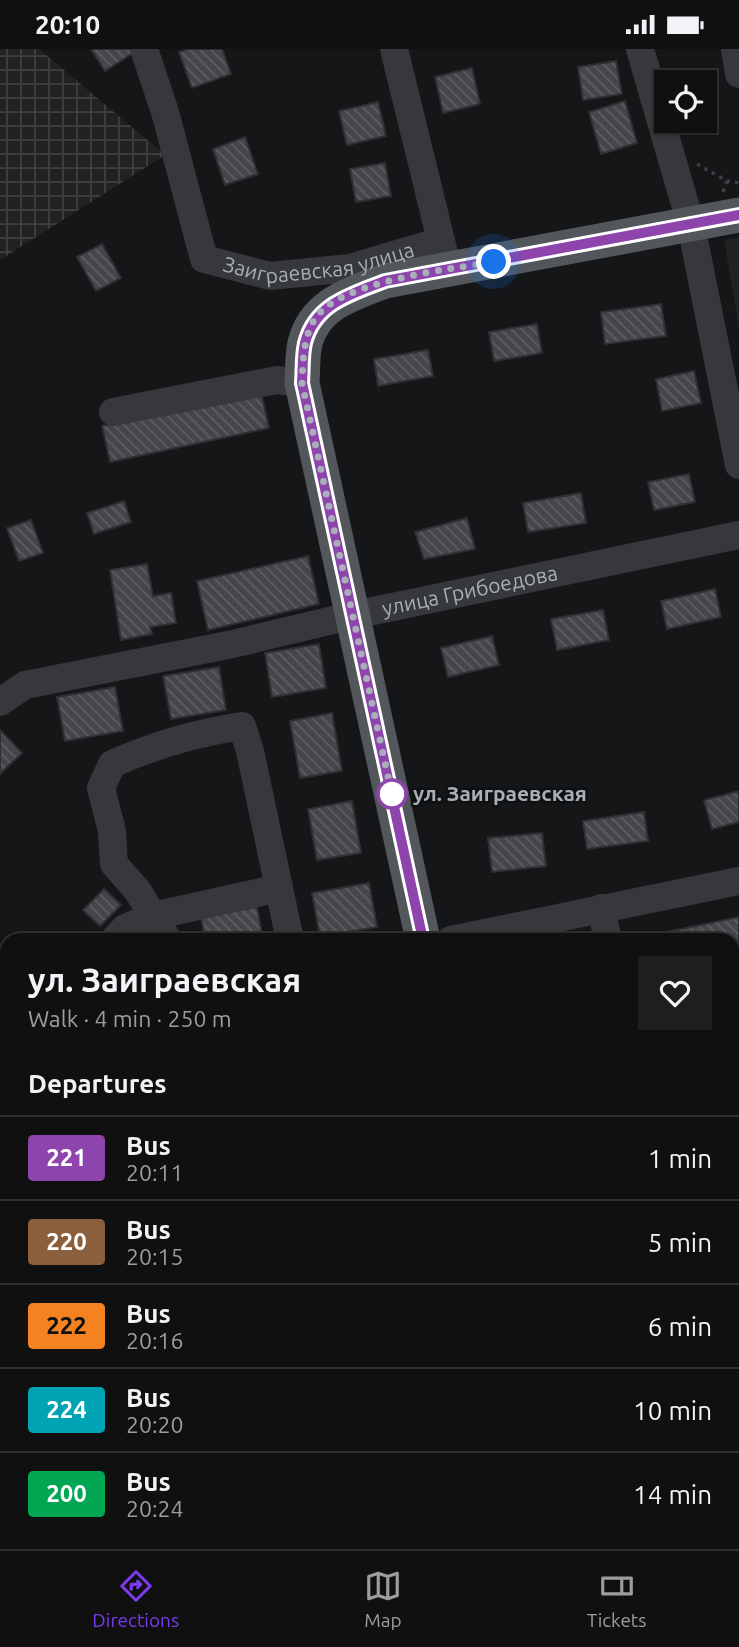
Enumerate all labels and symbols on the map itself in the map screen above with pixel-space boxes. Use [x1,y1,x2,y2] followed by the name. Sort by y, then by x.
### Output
[221,237,417,287] street label: Заиграевская улица
[476,244,511,279] your location
[380,560,560,620] street label: улица Грибоедова
[377,779,407,809] marker: ул. Заиграевская
[413,781,587,805] place label: ул. Заиграевская

